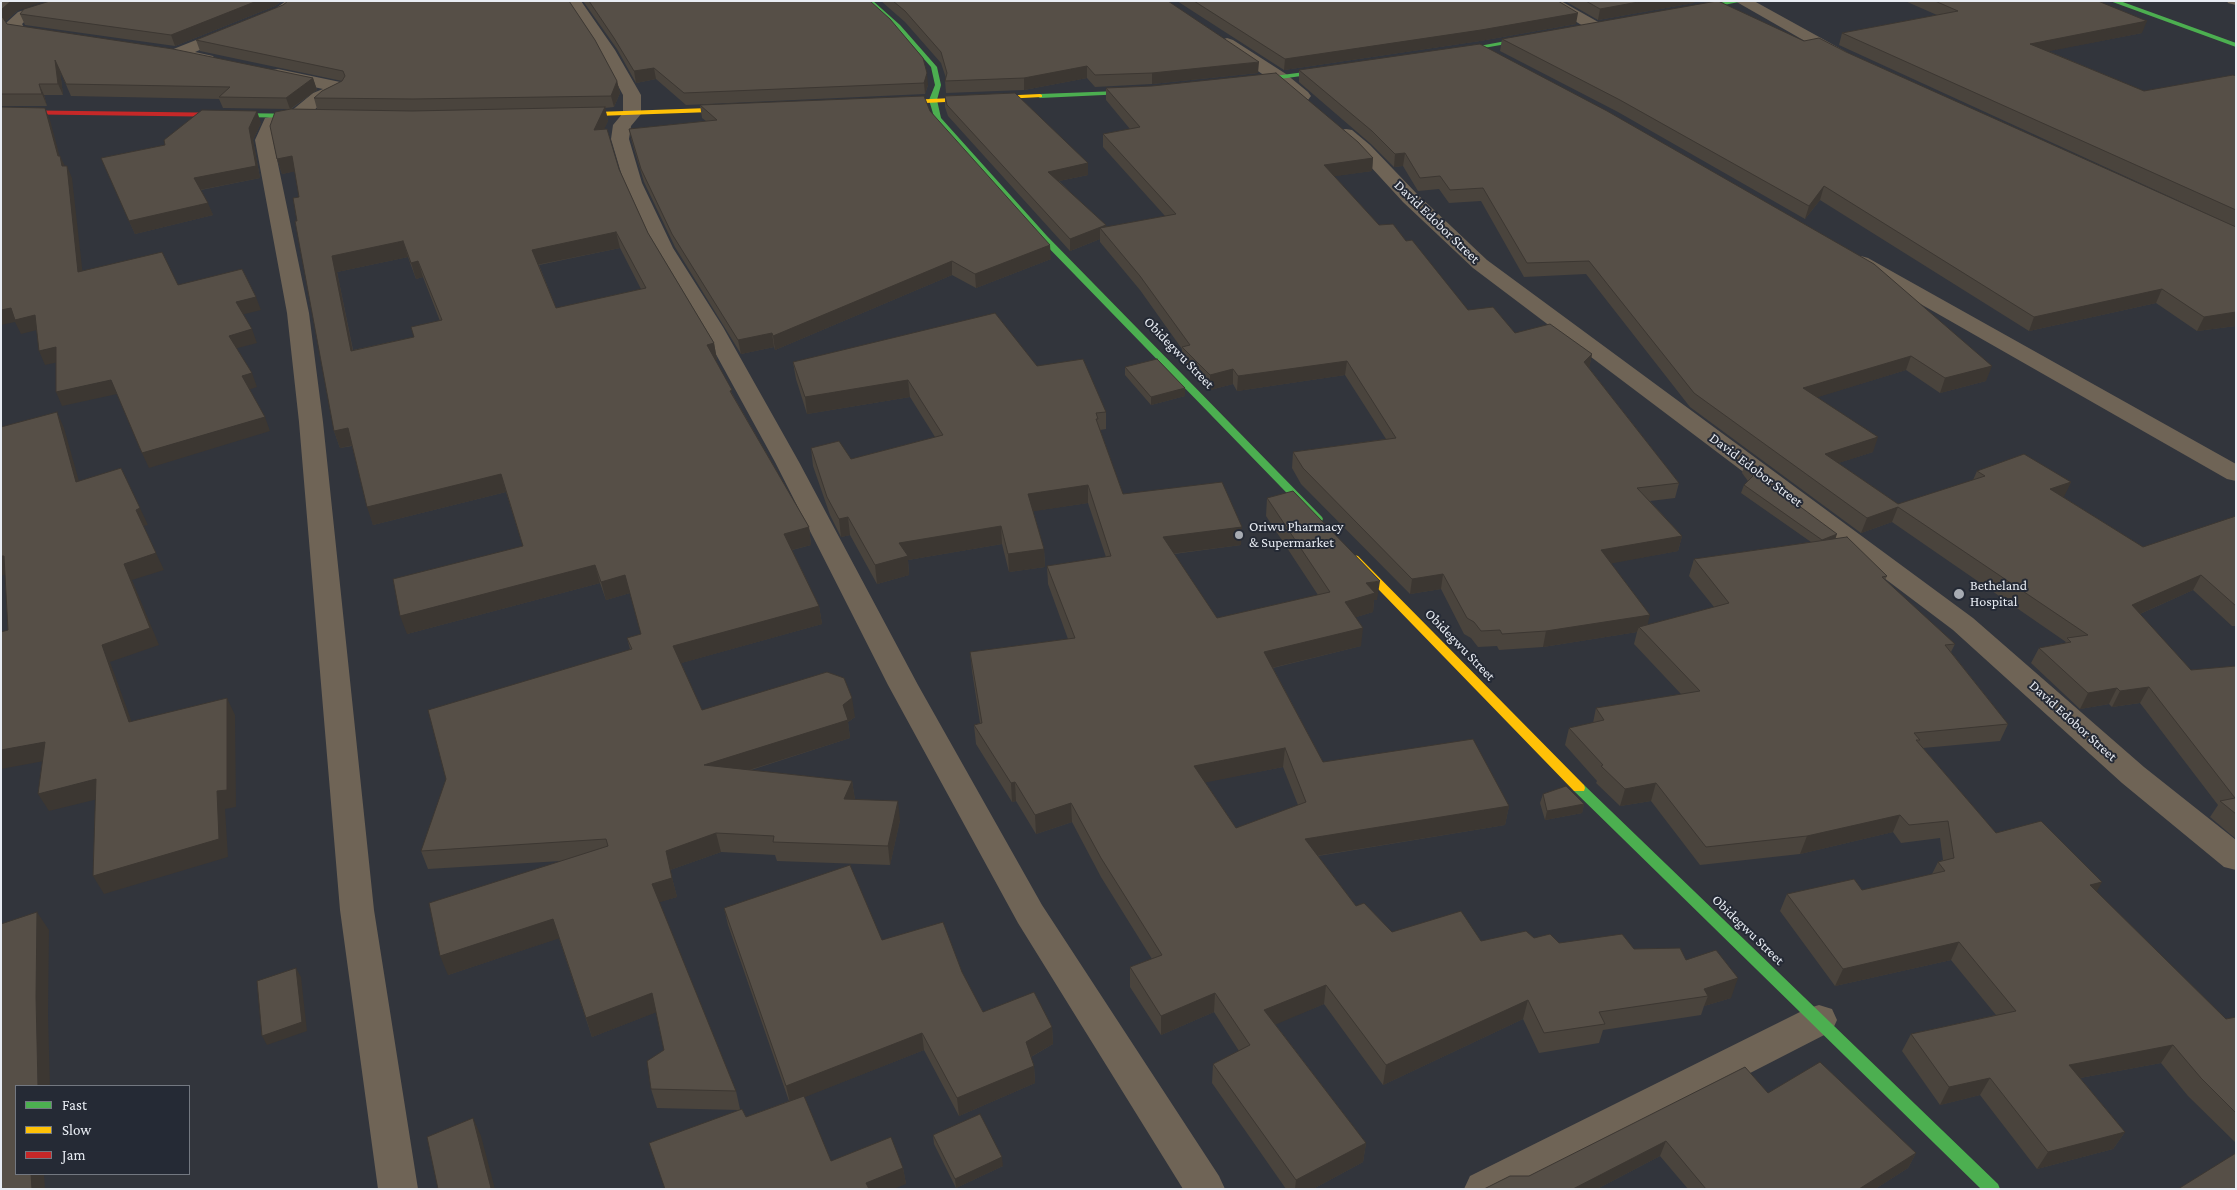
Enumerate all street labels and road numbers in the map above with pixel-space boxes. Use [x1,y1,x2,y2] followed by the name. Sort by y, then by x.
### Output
[1391,177,1483,267] street label: David Edobor Street
[1140,313,1218,393] street label: Obidegwu Street
[1706,429,1806,511] street label: David Edobor Street
[1421,605,1499,685] street label: Obidegwu Street
[2026,677,2120,765] street label: David Edobor Street
[1708,891,1788,969] street label: Obidegwu Street

